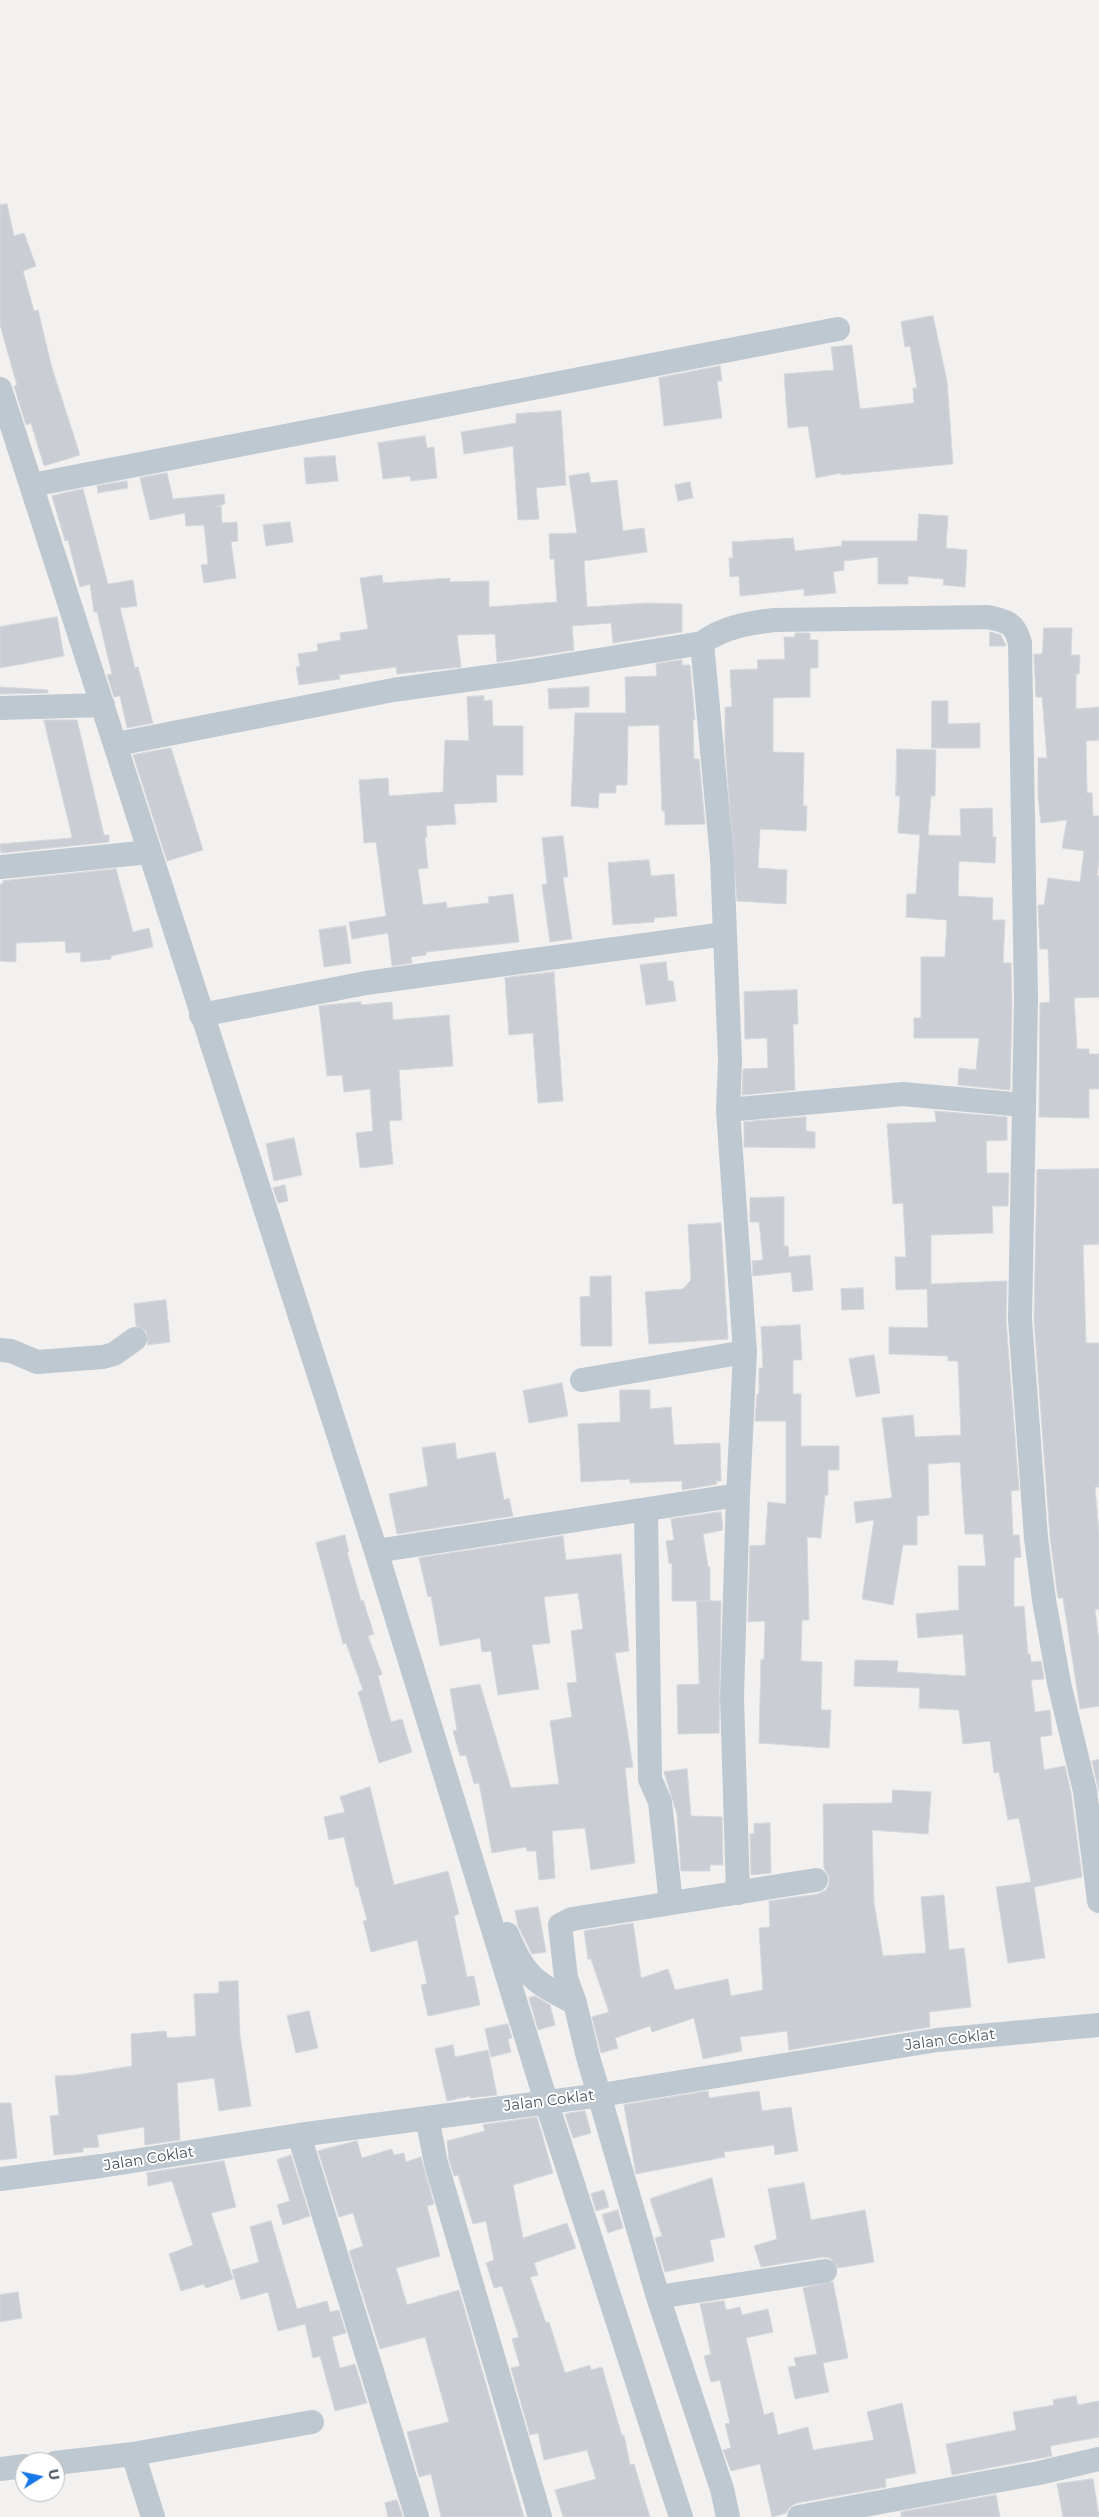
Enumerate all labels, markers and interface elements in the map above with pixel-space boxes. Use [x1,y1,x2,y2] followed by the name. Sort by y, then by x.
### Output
[904,2026,996,2054] street label: Jalan Coklat
[503,2087,595,2115] street label: Jalan Coklat
[103,2143,195,2175] street label: Jalan Coklat
[15,2452,65,2502] north arrow
[44,2468,64,2482] text: U

